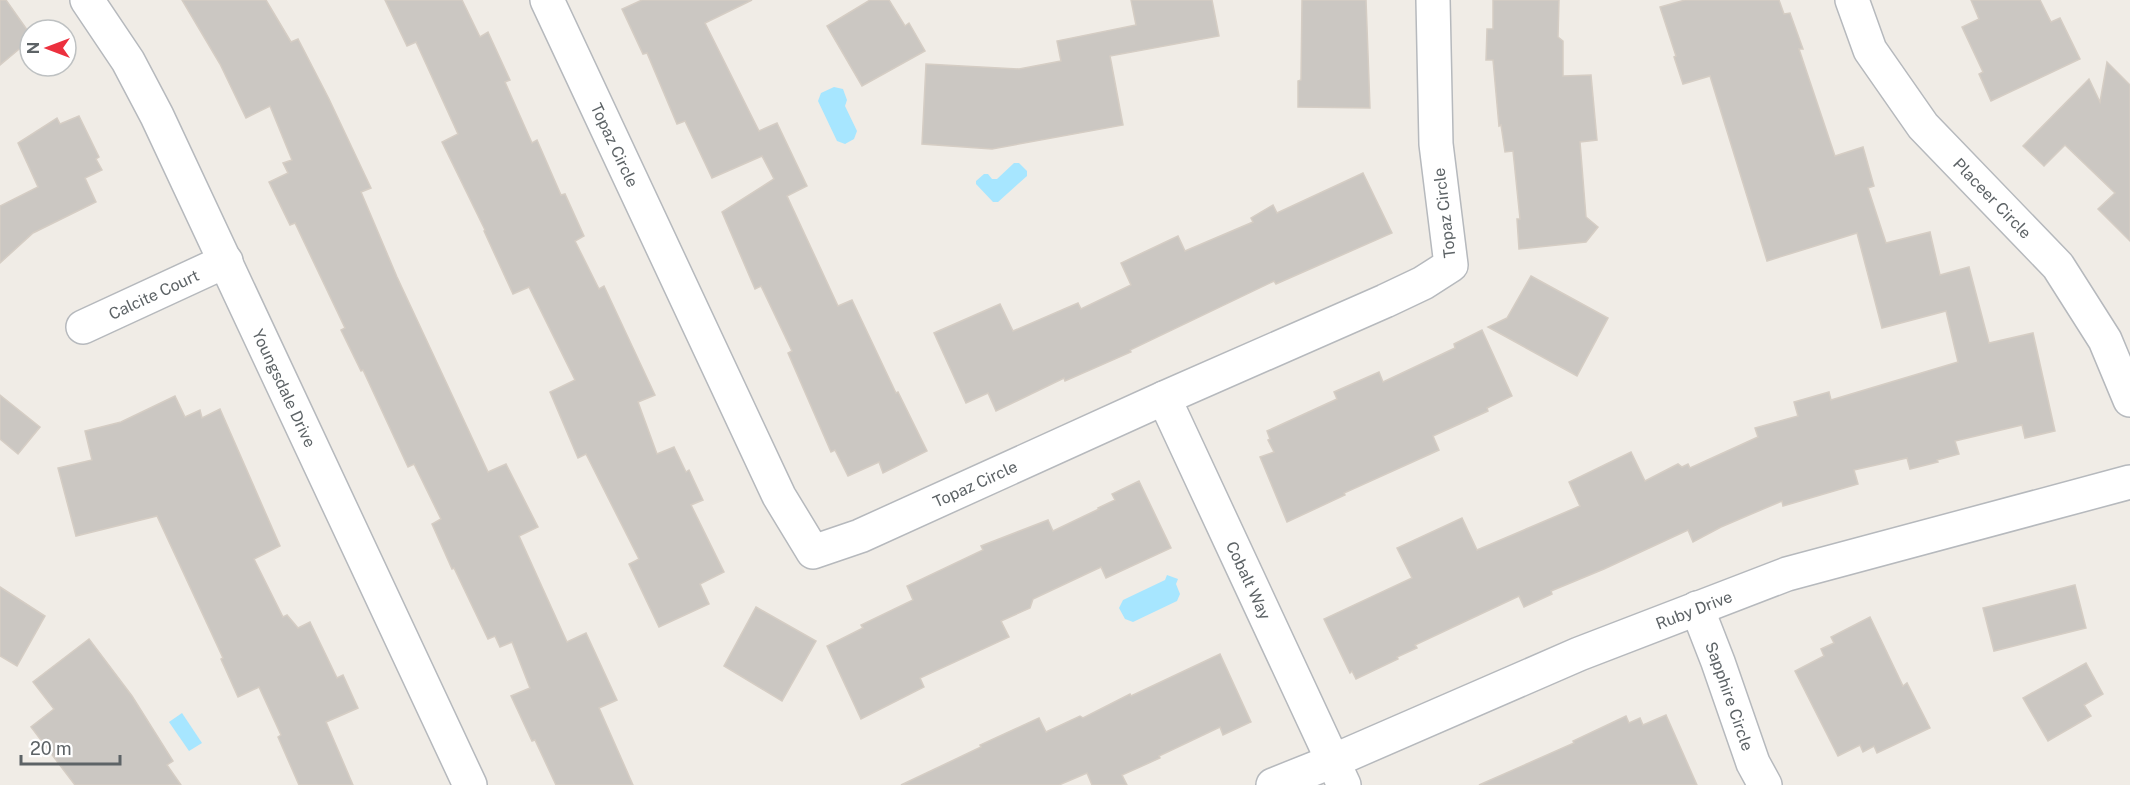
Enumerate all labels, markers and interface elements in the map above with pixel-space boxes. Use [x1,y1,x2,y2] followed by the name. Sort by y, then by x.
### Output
[18,18,78,78] north arrow
[24,42,43,54] text: N
[587,100,642,190] street label: Topaz Circle
[1949,154,2035,243] street label: Placeer Circle
[1430,167,1459,259] street label: Topaz Circle
[106,266,202,324] street label: Calcite Court
[248,326,320,450] street label: Youngsdale Drive
[930,457,1020,512] street label: Topaz Circle
[1222,538,1275,623] street label: Cobalt Way
[1653,587,1735,634] street label: Ruby Drive
[1701,639,1757,753] street label: Sapphire Circle
[21,728,120,766] scale bar
[30,738,72,759] text: 20 m

